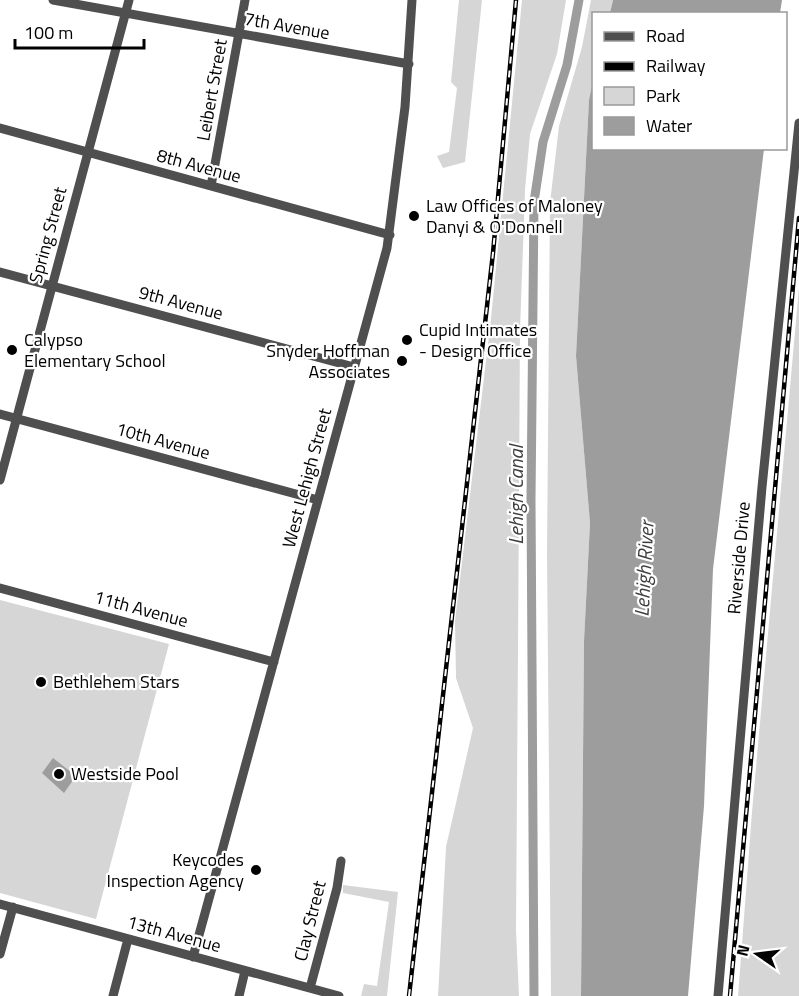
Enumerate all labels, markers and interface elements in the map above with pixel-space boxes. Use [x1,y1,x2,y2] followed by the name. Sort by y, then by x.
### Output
[242,5,332,46] street label: 7th Avenue
[15,12,144,50] scale bar
[592,12,787,150] legend
[24,19,73,46] text: 100 m
[646,22,685,49] text: Road
[189,36,234,143] street label: Leibert Street
[646,52,706,79] text: Railway
[646,82,681,109] text: Park
[646,112,692,139] text: Water
[154,141,244,190] street label: 8th Avenue
[22,183,74,286] street label: Spring Street
[426,192,603,240] place label: Law Offices of Maloney Danyi & O'Donnell
[407,209,421,223] marker: Law Offices of Maloney Danyi & O'Donnell
[136,278,226,327] street label: 9th Avenue
[419,316,537,364] place label: Cupid Intimates - Design Office
[24,326,166,374] place label: Calypso Elementary School
[400,333,414,347] marker: Cupid Intimates - Design Office
[266,337,390,385] place label: Snyder Hoffman Associates
[5,343,19,357] marker: Calypso Elementary School
[395,354,409,368] marker: Snyder Hoffman Associates
[275,404,338,551] street label: West Lehigh Street
[113,415,213,466] street label: 10th Avenue
[500,442,531,545] water label: Lehigh Canal
[720,500,757,615] street label: Riverside Drive
[626,518,662,617] water label: Lehigh River
[91,583,191,634] street label: 11th Avenue
[53,668,180,695] place label: Bethlehem Stars
[34,675,48,689] marker: Bethlehem Stars
[71,760,179,787] place label: Westside Pool
[52,767,66,781] marker: Westside Pool
[107,846,244,894] place label: Keycodes Inspection Agency
[249,863,263,877] marker: Keycodes Inspection Agency
[287,877,333,964] street label: Clay Street
[124,908,224,959] street label: 13th Avenue
[727,924,787,984] north arrow
[729,942,755,959] text: N

